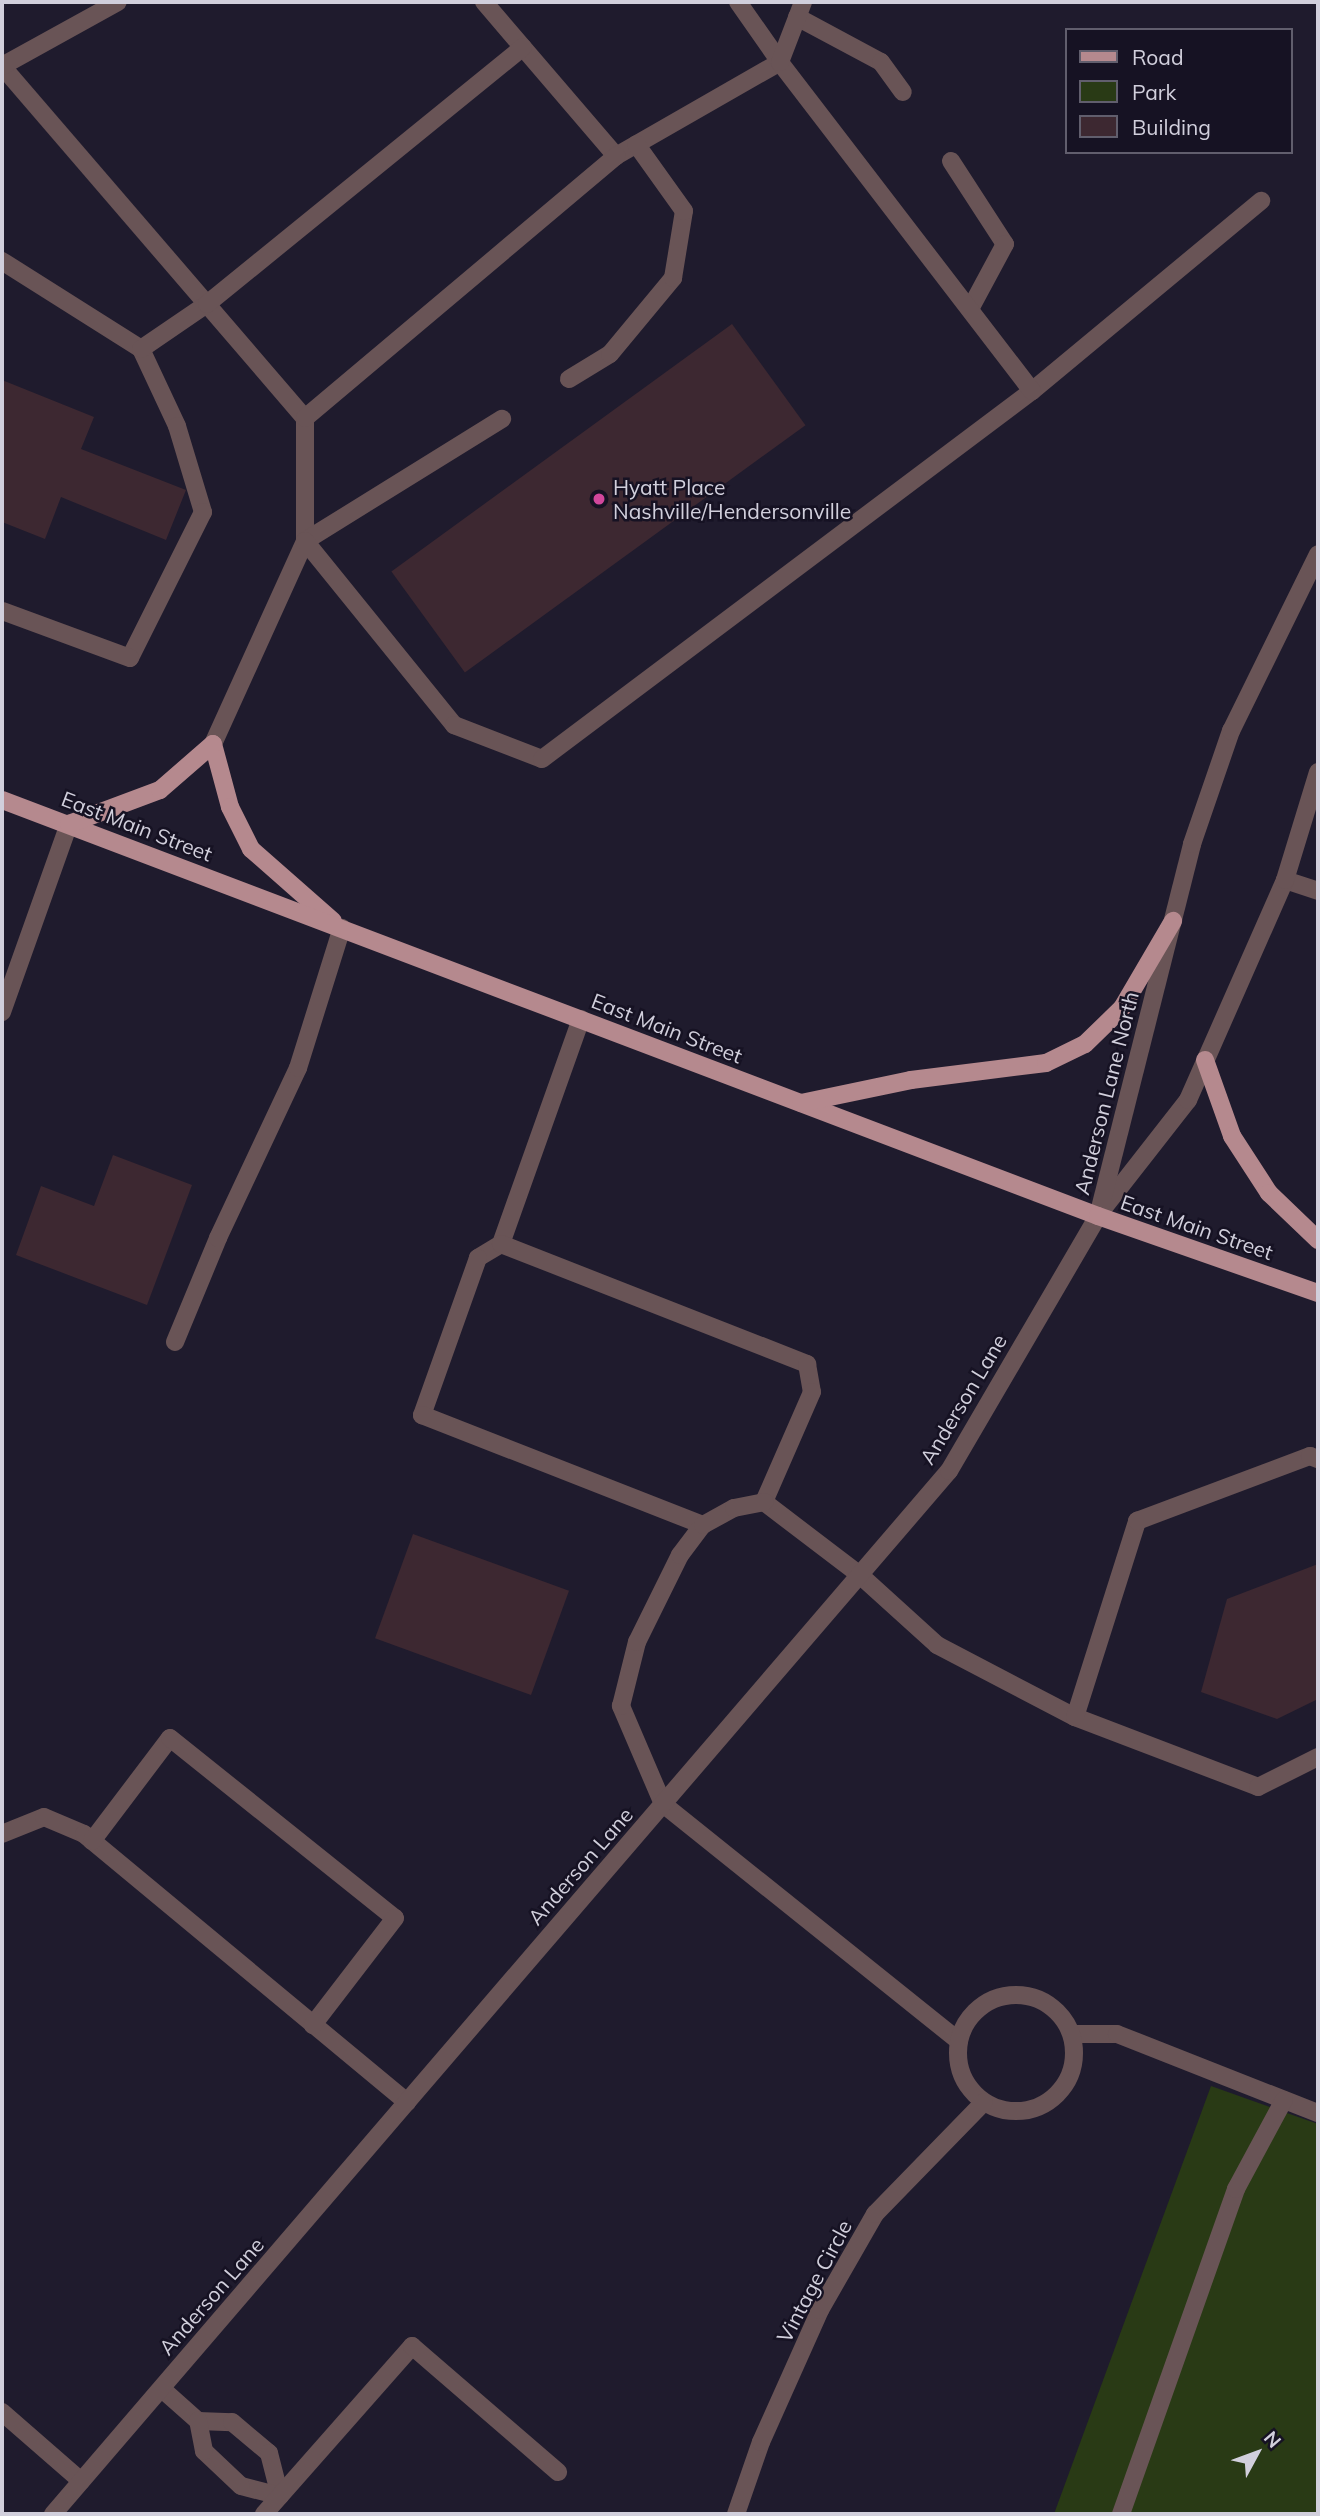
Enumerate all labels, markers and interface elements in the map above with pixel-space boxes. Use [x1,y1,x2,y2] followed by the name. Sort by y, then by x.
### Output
[1064,28,1292,154] legend
[1132,44,1183,70] text: Road
[1132,79,1176,105] text: Park
[1132,114,1211,140] text: Building
[613,474,851,524] place label: Hyatt Place Nashville/Hendersonville
[591,491,607,507] marker: Hyatt Place Nashville/Hendersonville
[58,786,216,866] street label: East Main Street
[588,988,746,1068] street label: East Main Street
[1069,989,1143,1197] street label: Anderson Lane North
[1118,1189,1276,1265] street label: East Main Street
[914,1329,1012,1469] street label: Anderson Lane
[522,1802,638,1930] street label: Anderson Lane
[771,2215,857,2347] street label: Vintage Circle
[153,2232,269,2360] street label: Anderson Lane
[1222,2418,1292,2488] north arrow
[1259,2426,1287,2453] text: N

